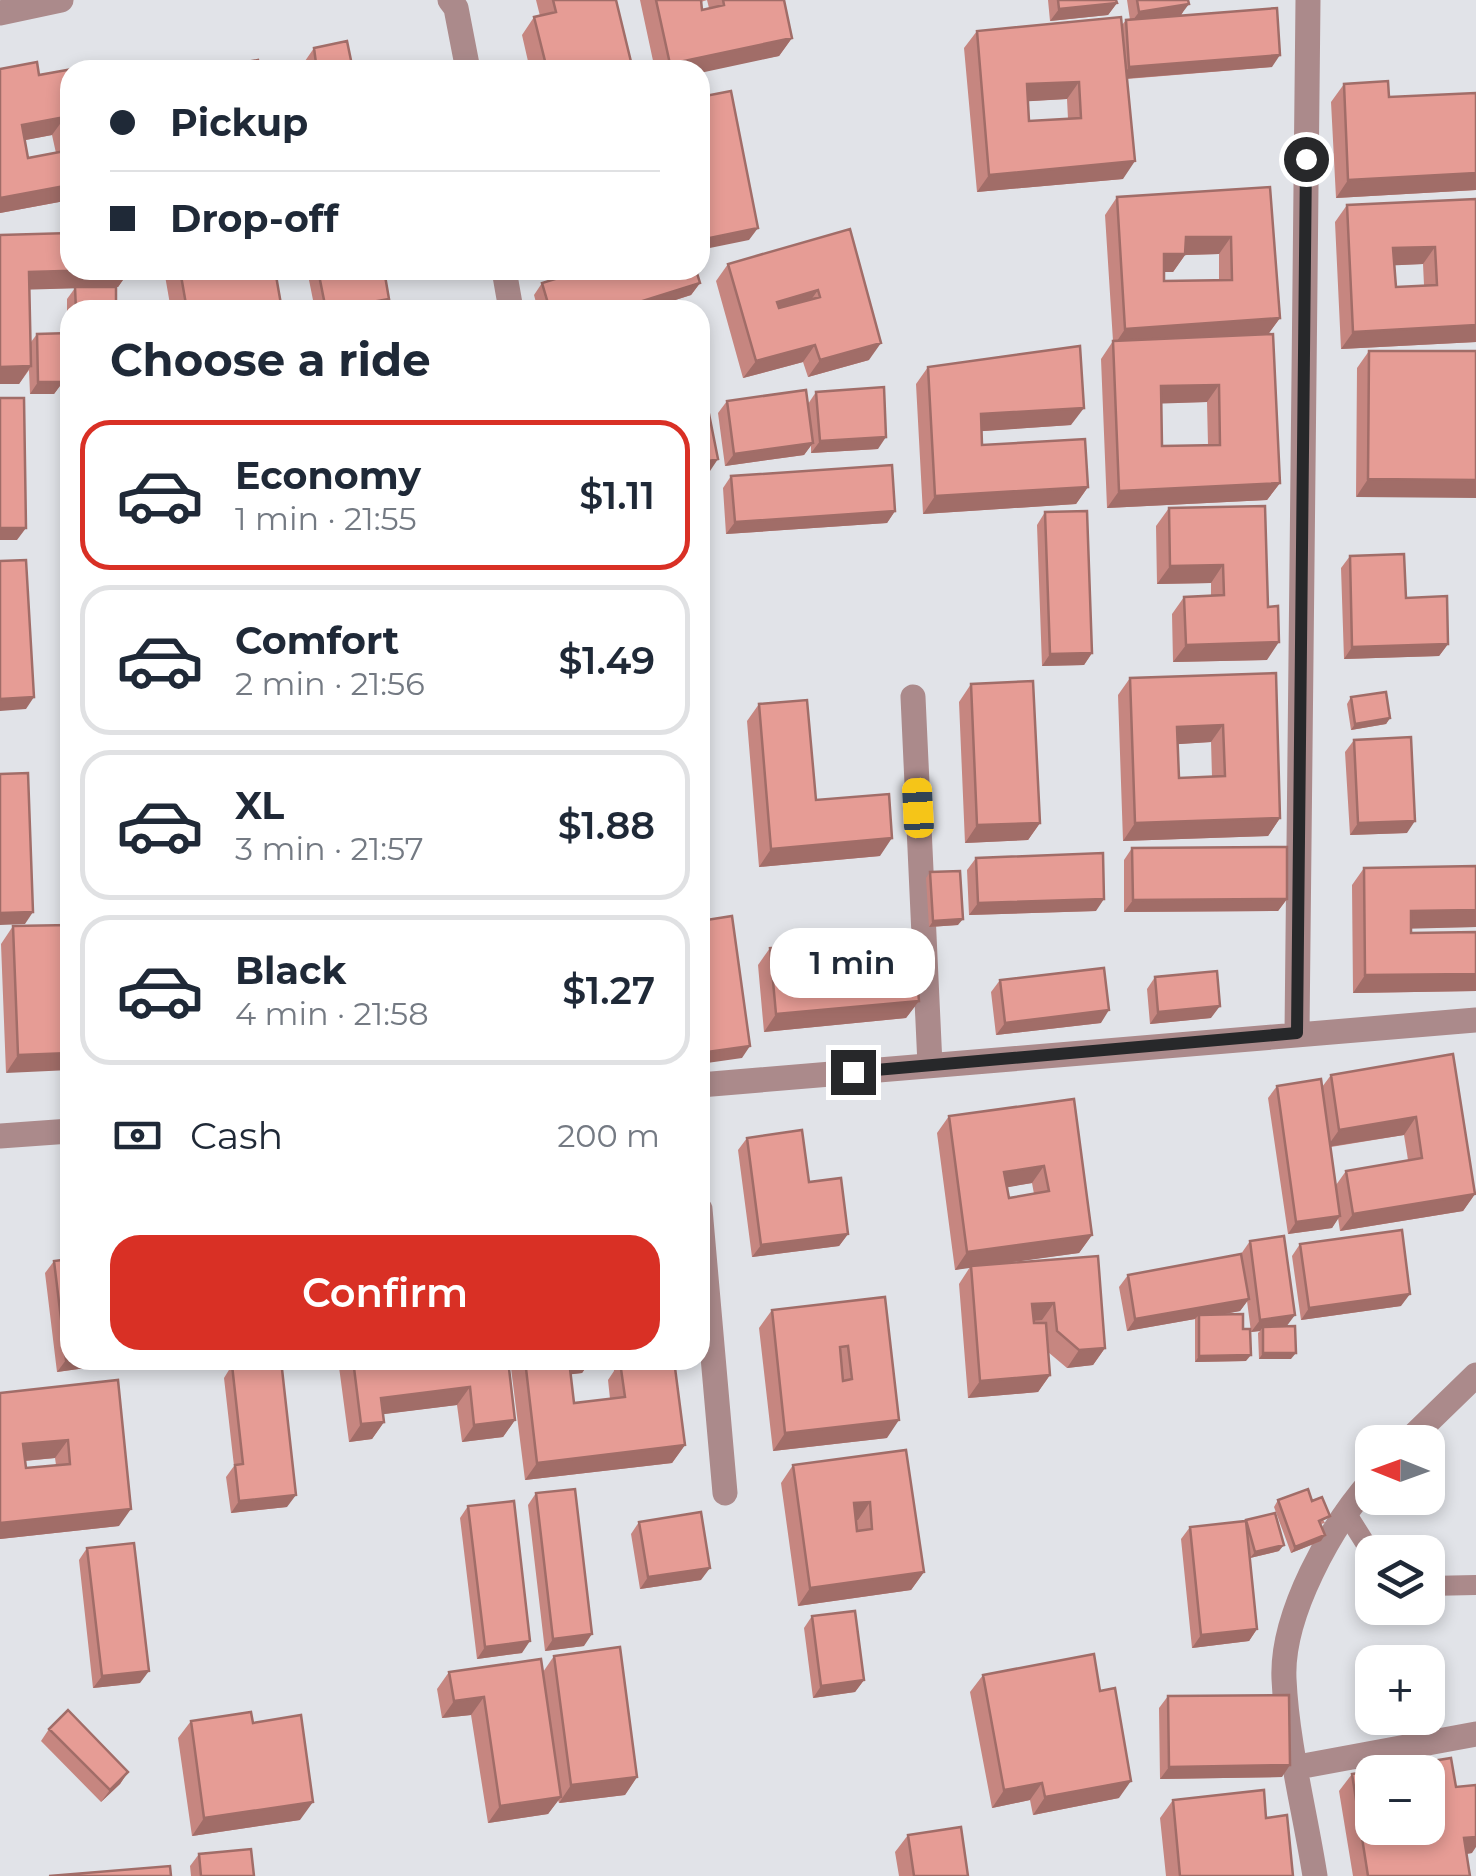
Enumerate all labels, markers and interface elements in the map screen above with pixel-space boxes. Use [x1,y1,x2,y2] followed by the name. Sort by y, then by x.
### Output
[170,99,308,146] text: Pickup
[1284,137,1329,182] route start
[170,195,339,242] text: Drop-off
[110,332,431,387] text: Choose a ride
[115,450,205,540] icon: car
[235,452,421,499] text: Economy
[579,472,655,519] text: $1.11
[235,499,417,538] text: 1 min · 21:55
[115,615,205,705] icon: car
[235,617,399,664] text: Comfort
[558,637,655,684] text: $1.49
[235,664,425,703] text: 2 min · 21:56
[901,777,935,839] car
[115,780,205,870] icon: car
[235,782,284,829] text: XL
[558,802,655,849] text: $1.88
[235,829,424,868] text: 3 min · 21:57
[770,927,936,997] callout: 1 min
[810,943,895,982] text: 1 min
[115,945,205,1035] icon: car
[235,947,346,994] text: Black
[562,967,655,1014] text: $1.27
[235,994,429,1033] text: 4 min · 21:58
[831,1050,876,1095] route end
[110,1108,165,1163] icon: cash
[190,1112,283,1159] text: Cash
[557,1116,660,1155] text: 200 m
[110,1235,660,1350] button: Confirm
[1355,1425,1445,1515] north arrow
[1355,1425,1445,1845] map controls
[1355,1535,1445,1625] button: layers
[1355,1645,1445,1735] button: +
[1355,1755,1445,1845] button: −

